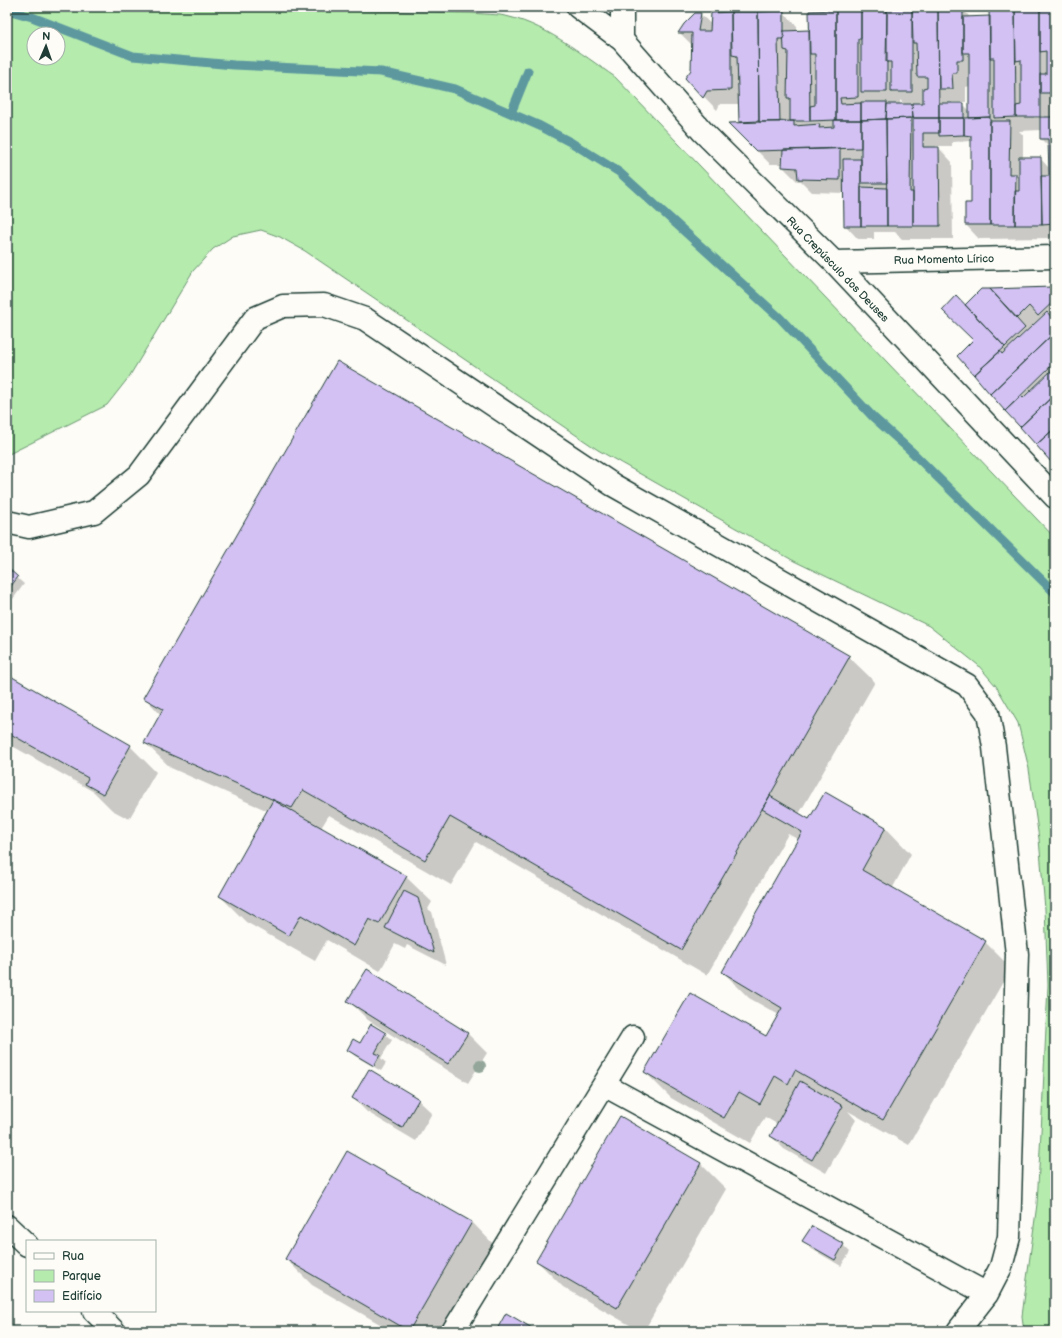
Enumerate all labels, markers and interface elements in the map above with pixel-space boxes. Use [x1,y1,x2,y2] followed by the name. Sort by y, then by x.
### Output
[26,26,66,66] north arrow
[42,30,51,43] text: N
[784,214,892,325] street label: Rua Crepúsculo dos Deuses
[894,252,994,267] street label: Rua Momento Lírico
[26,1240,156,1312] legend
[62,1249,84,1264] text: Rua
[62,1269,101,1284] text: Parque
[62,1289,102,1304] text: Edifício

